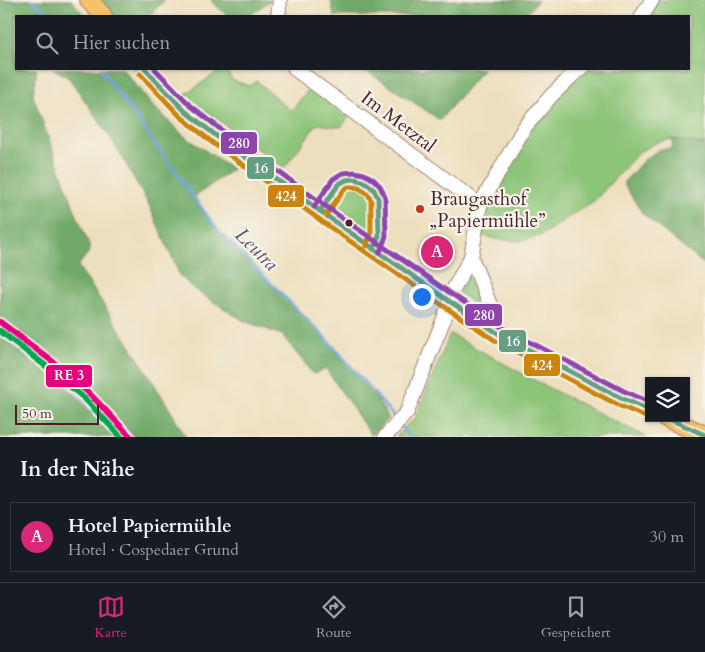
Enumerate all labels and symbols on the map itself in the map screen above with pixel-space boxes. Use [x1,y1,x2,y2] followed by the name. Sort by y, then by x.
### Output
[356,85,441,159] street label: Im Metztal
[220,131,258,155] line badge: 280
[228,134,250,153] text: 280
[246,156,275,180] line badge: 16
[254,159,268,178] text: 16
[267,184,305,208] line badge: 424
[430,186,546,234] place label: Braugasthof „Papiermühle”
[275,187,297,206] text: 424
[414,203,426,215] marker: Braugasthof „Papiermühle”
[344,218,354,228] unlabelled marker
[229,222,284,277] water label: Leutra
[421,233,453,271] pin: A
[409,284,435,310] your location
[464,303,503,327] line badge: 280
[473,306,495,325] text: 280
[498,329,527,353] line badge: 16
[506,332,520,351] text: 16
[523,353,561,377] line badge: 424
[531,356,553,375] text: 424
[45,364,93,388] line badge: RE 3
[54,366,84,385] text: RE 3
[15,402,99,425] scale bar

